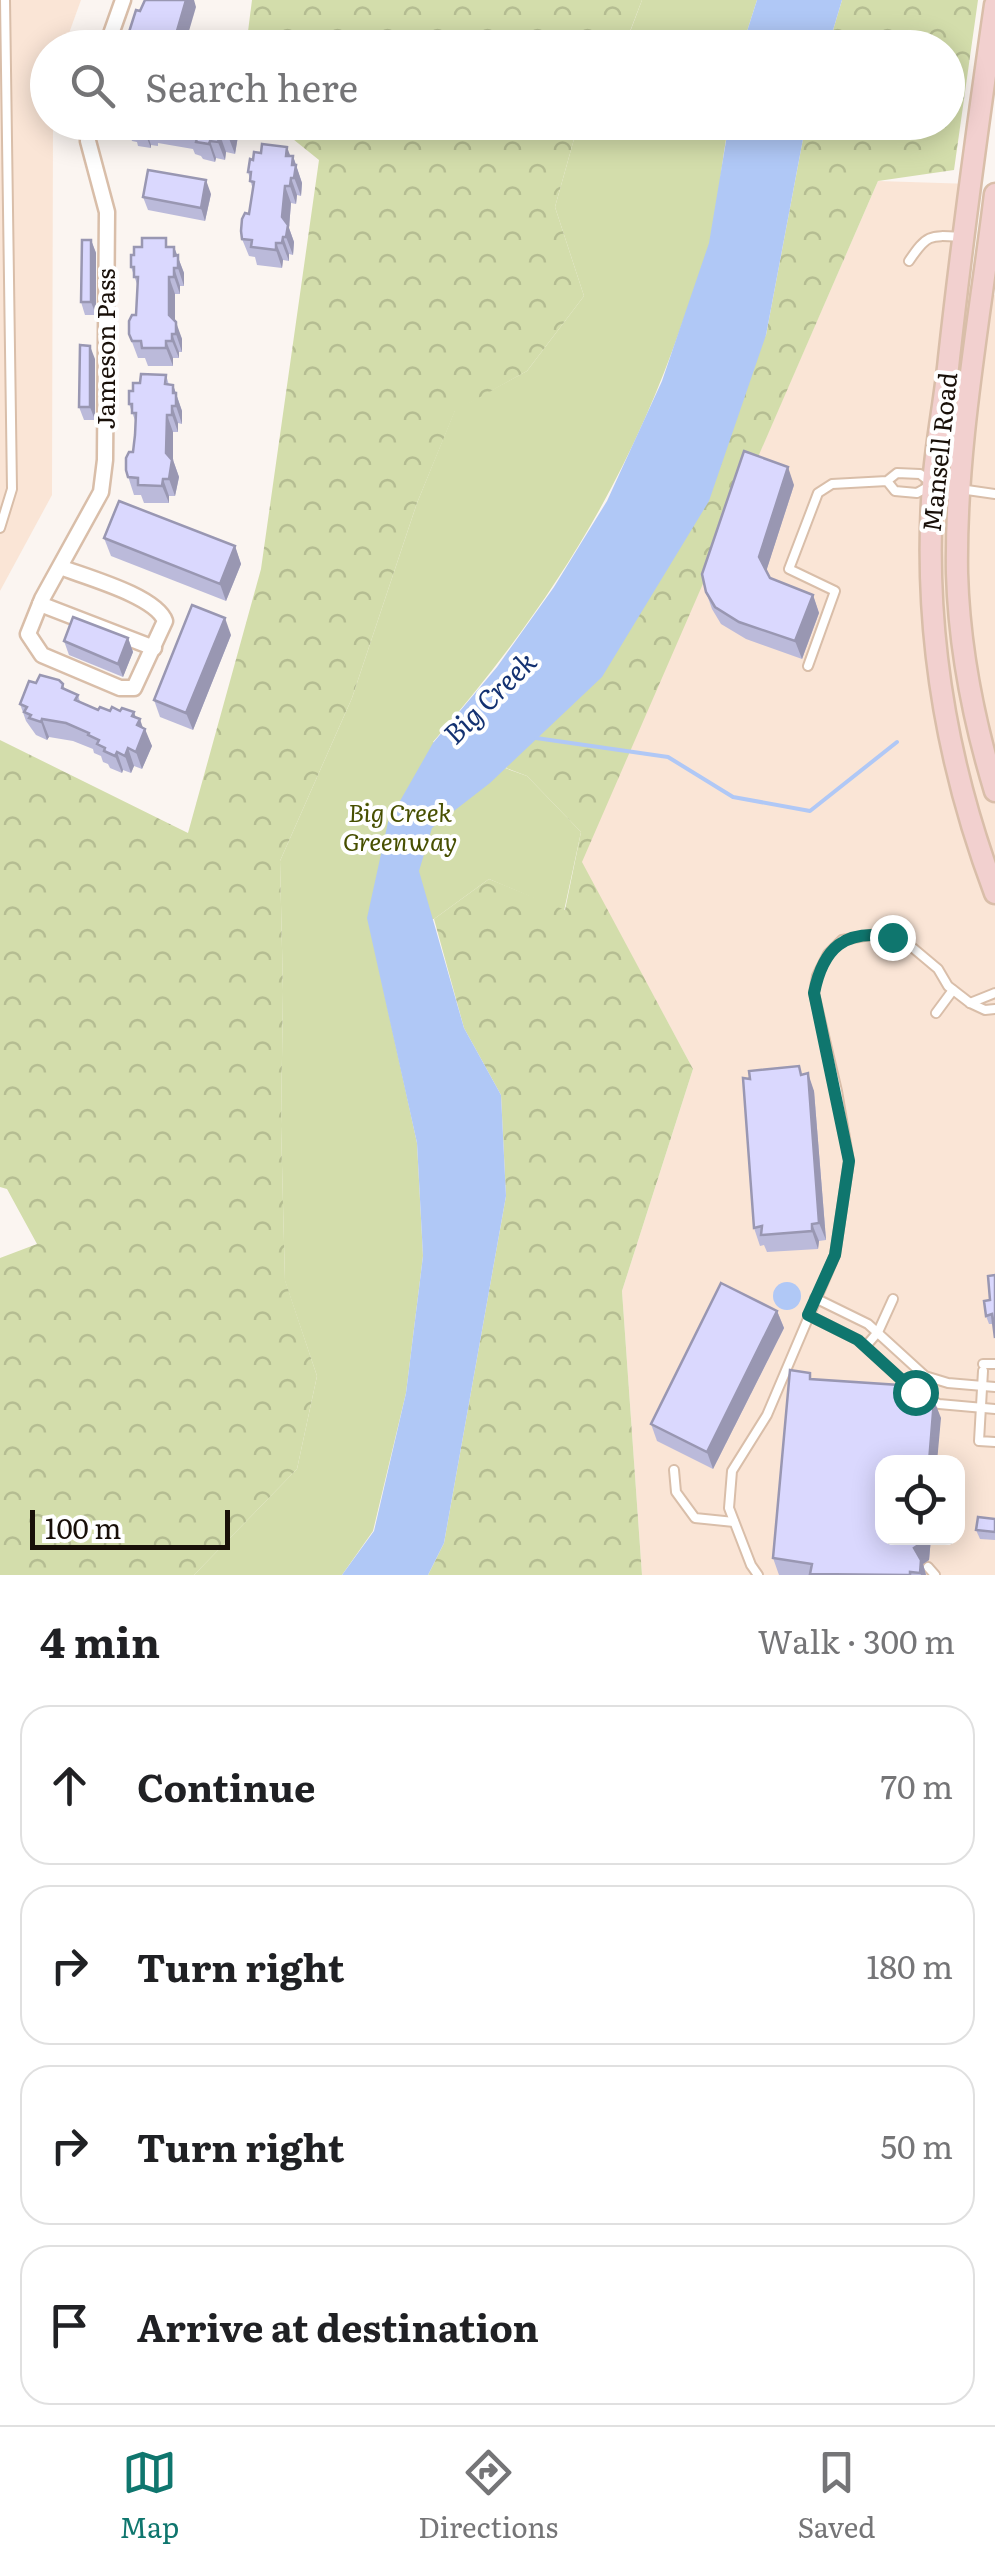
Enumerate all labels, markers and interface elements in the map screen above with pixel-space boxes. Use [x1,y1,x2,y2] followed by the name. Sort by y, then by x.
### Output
[30,30,965,140] search box
[145,57,358,114] text: Search here
[65,58,120,113] icon: search
[86,269,123,429] street label: Jameson Pass
[912,370,965,534] street label: Mansell Road
[432,640,545,753] water label: Big Creek
[343,793,457,859] park label: Big Creek Greenway
[870,915,916,961] route end
[893,1370,939,1416] route start
[875,1455,965,1545] map controls
[875,1455,965,1545] button: locate
[30,1505,230,1550] scale bar
[45,1506,122,1548] text: 100 m
[40,1609,160,1671] text: 4 min
[758,1616,955,1664] text: Walk · 300 m
[137,1757,315,1814] text: Continue
[42,1758,97,1813] icon: ahead
[881,1761,953,1809] text: 70 m
[137,1937,344,1994] text: Turn right
[42,1938,97,1993] icon: right
[866,1941,953,1989] text: 180 m
[137,2117,344,2174] text: Turn right
[42,2118,97,2173] icon: right
[881,2121,953,2169] text: 50 m
[137,2297,539,2354] text: Arrive at destination
[42,2298,97,2353] icon: arrive
[120,2445,179,2547] tab: Map
[418,2445,558,2547] tab: Directions
[797,2445,875,2547] tab: Saved

